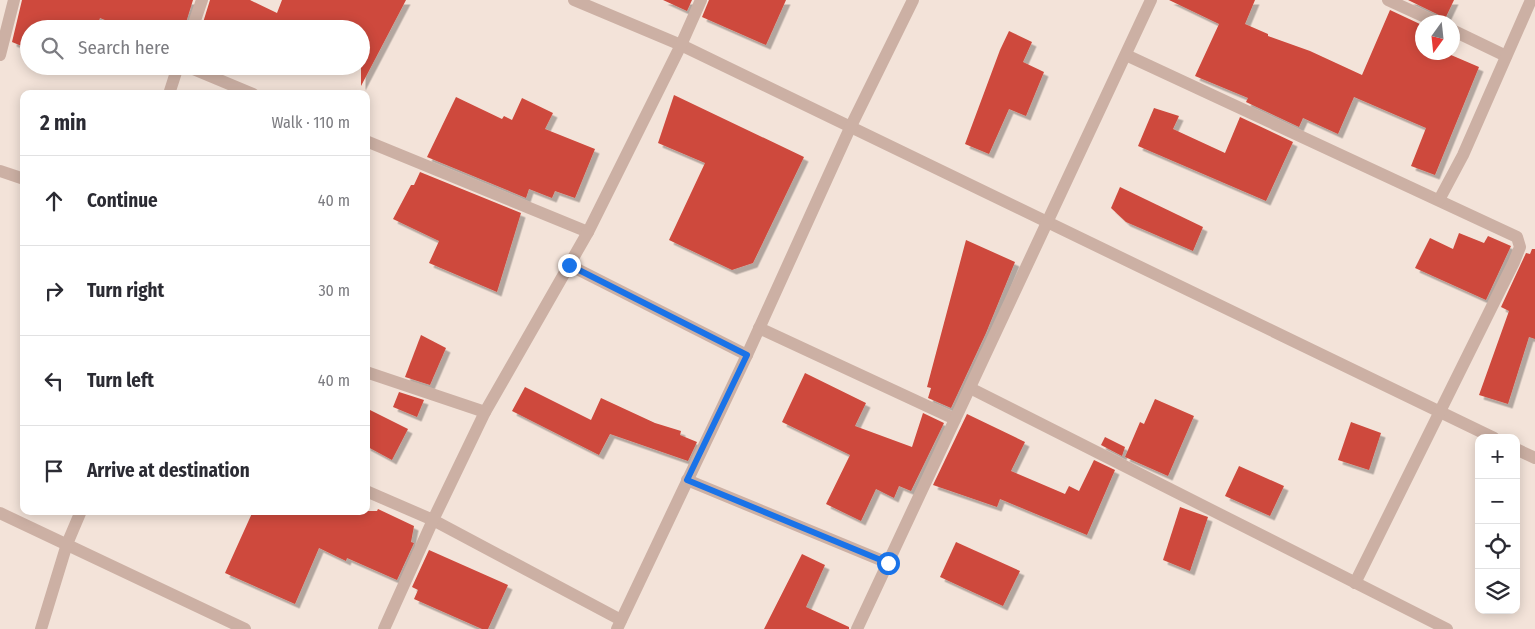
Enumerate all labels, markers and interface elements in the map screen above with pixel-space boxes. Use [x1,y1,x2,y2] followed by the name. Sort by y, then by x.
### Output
[1415,15,1460,60] north arrow
[20,20,370,75] search box
[38,34,66,62] icon: search
[78,36,170,59] text: Search here
[40,110,87,136] text: 2 min
[272,113,350,132] text: Walk · 110 m
[40,187,68,215] icon: ahead
[87,189,158,212] text: Continue
[318,191,350,210] text: 40 m
[558,254,581,277] route end
[40,277,68,305] icon: right
[87,279,164,302] text: Turn right
[318,281,350,300] text: 30 m
[40,367,68,395] icon: left
[87,369,154,392] text: Turn left
[318,371,350,390] text: 40 m
[1475,434,1520,614] map controls
[1475,434,1520,479] button: +
[40,457,68,485] icon: arrive
[87,459,250,482] text: Arrive at destination
[1475,479,1520,524] button: −
[1475,524,1520,569] button: locate
[877,552,900,575] route start
[1475,569,1520,614] button: layers

